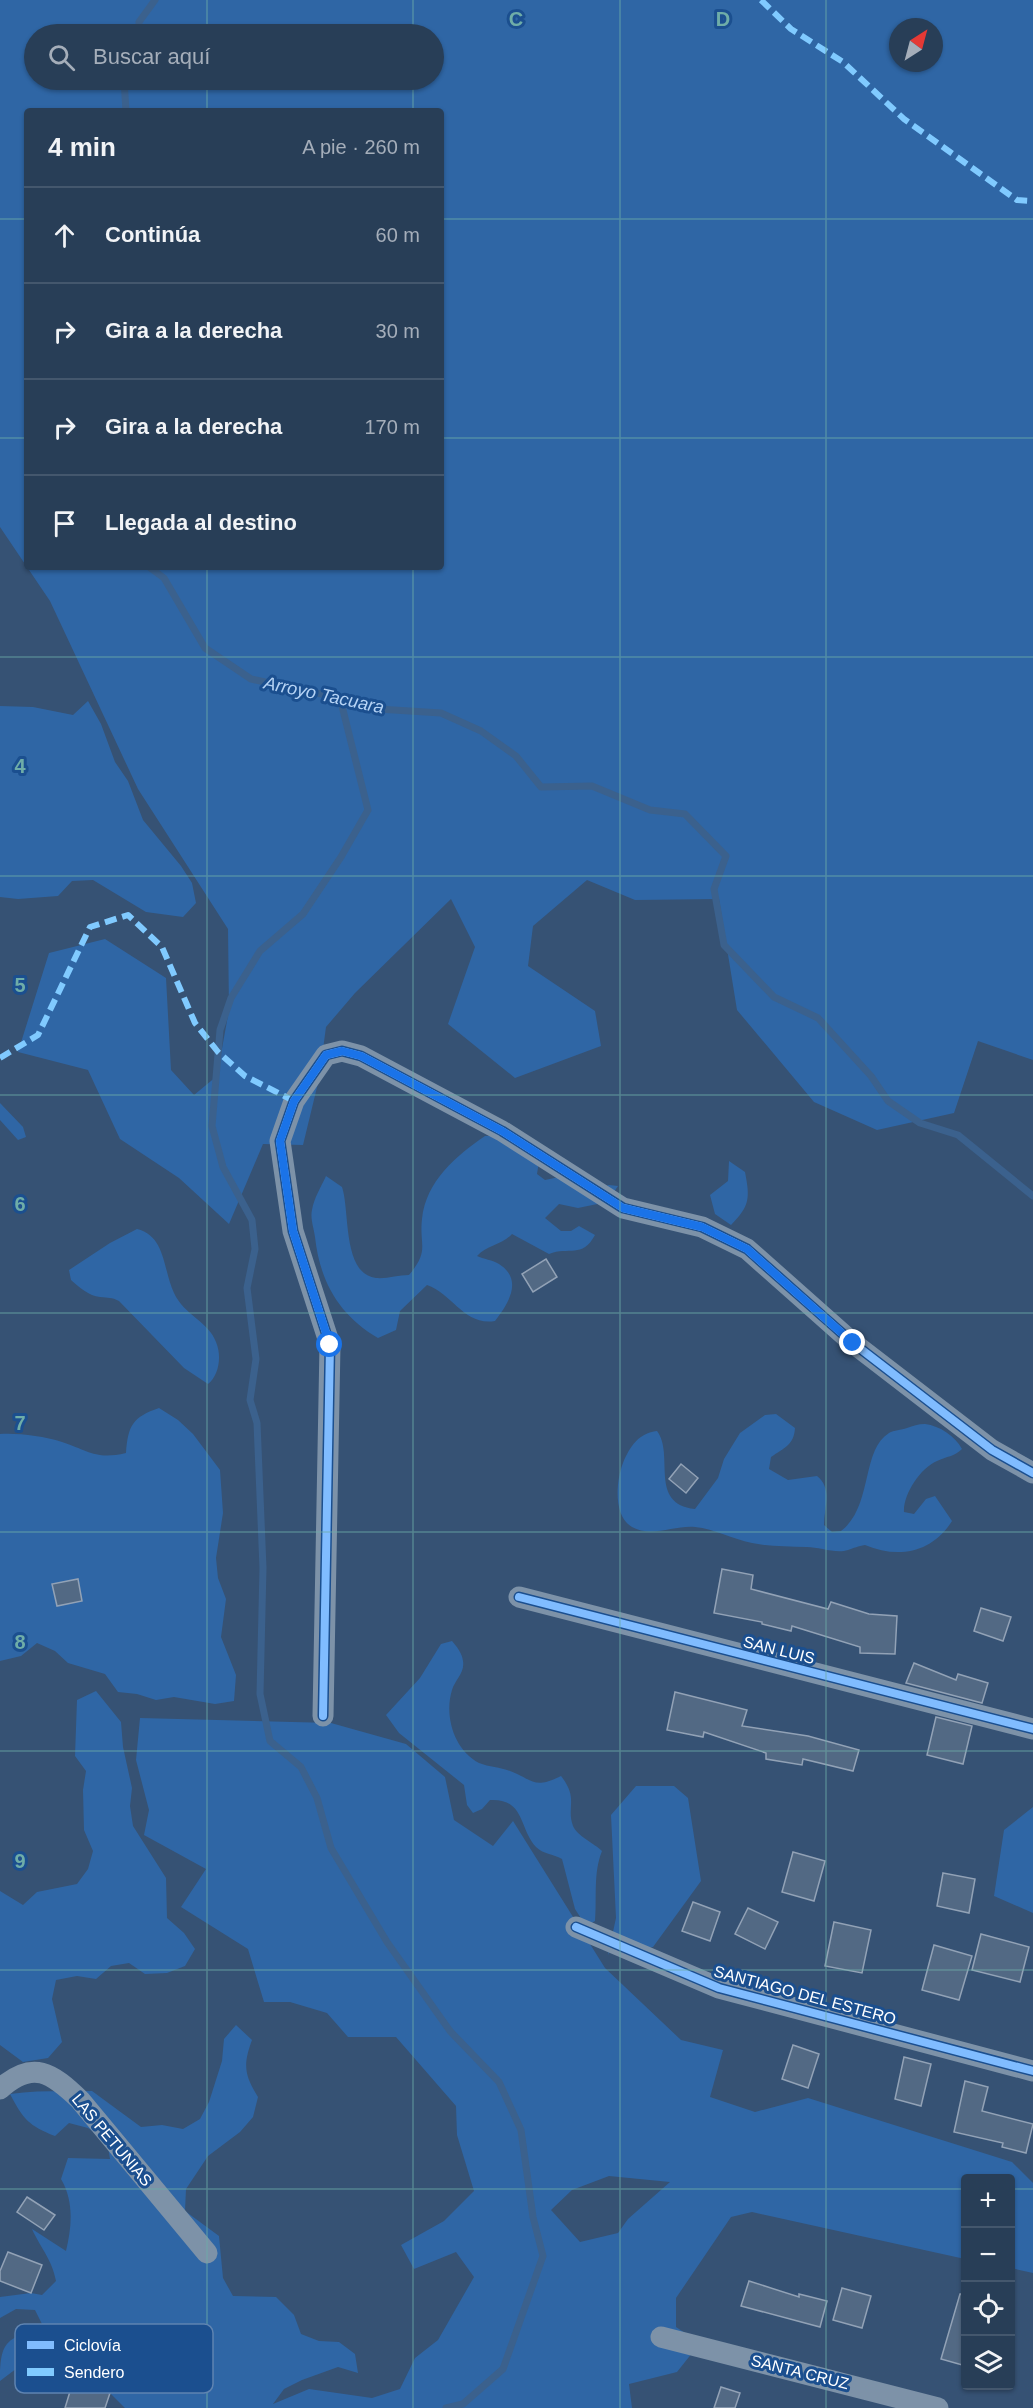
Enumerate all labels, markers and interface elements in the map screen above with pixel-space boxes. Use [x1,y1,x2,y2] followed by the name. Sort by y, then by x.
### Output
[509,8,523,30] text: C
[716,8,730,30] text: D
[889,18,943,72] north arrow
[24,24,444,90] search box
[45,41,78,74] icon: search
[93,44,210,69] text: Buscar aquí
[48,132,116,162] text: 4 min
[302,136,420,158] text: A pie · 260 m
[48,219,81,252] icon: ahead
[105,222,200,247] text: Continúa
[376,224,420,246] text: 60 m
[48,315,81,348] icon: right
[105,318,282,343] text: Gira a la derecha
[376,320,420,342] text: 30 m
[48,411,81,444] icon: right
[105,414,282,439] text: Gira a la derecha
[364,416,420,438] text: 170 m
[48,507,81,540] icon: arrive
[105,510,297,535] text: Llegada al destino
[261,672,386,718] water label: Arroyo Tacuara
[14,755,26,777] text: 4
[14,974,26,996] text: 5
[14,1193,26,1215] text: 6
[839,1329,865,1355] route end
[316,1331,342,1357] route start
[14,1412,26,1434] text: 7
[14,1631,26,1653] text: 8
[742,1633,816,1667] street label: SAN LUIS
[14,1850,26,1872] text: 9
[712,1962,898,2028] street label: SANTIAGO DEL ESTERO
[69,2091,155,2189] street label: LAS PETUNIAS
[961,2174,1015,2390] map controls
[961,2174,1015,2228] button: +
[961,2228,1015,2282] button: −
[961,2282,1015,2336] button: locate
[15,2324,213,2393] legend
[961,2336,1015,2390] button: layers
[64,2337,121,2354] text: Ciclovía
[749,2352,851,2392] street label: SANTA CRUZ
[64,2364,125,2381] text: Sendero

